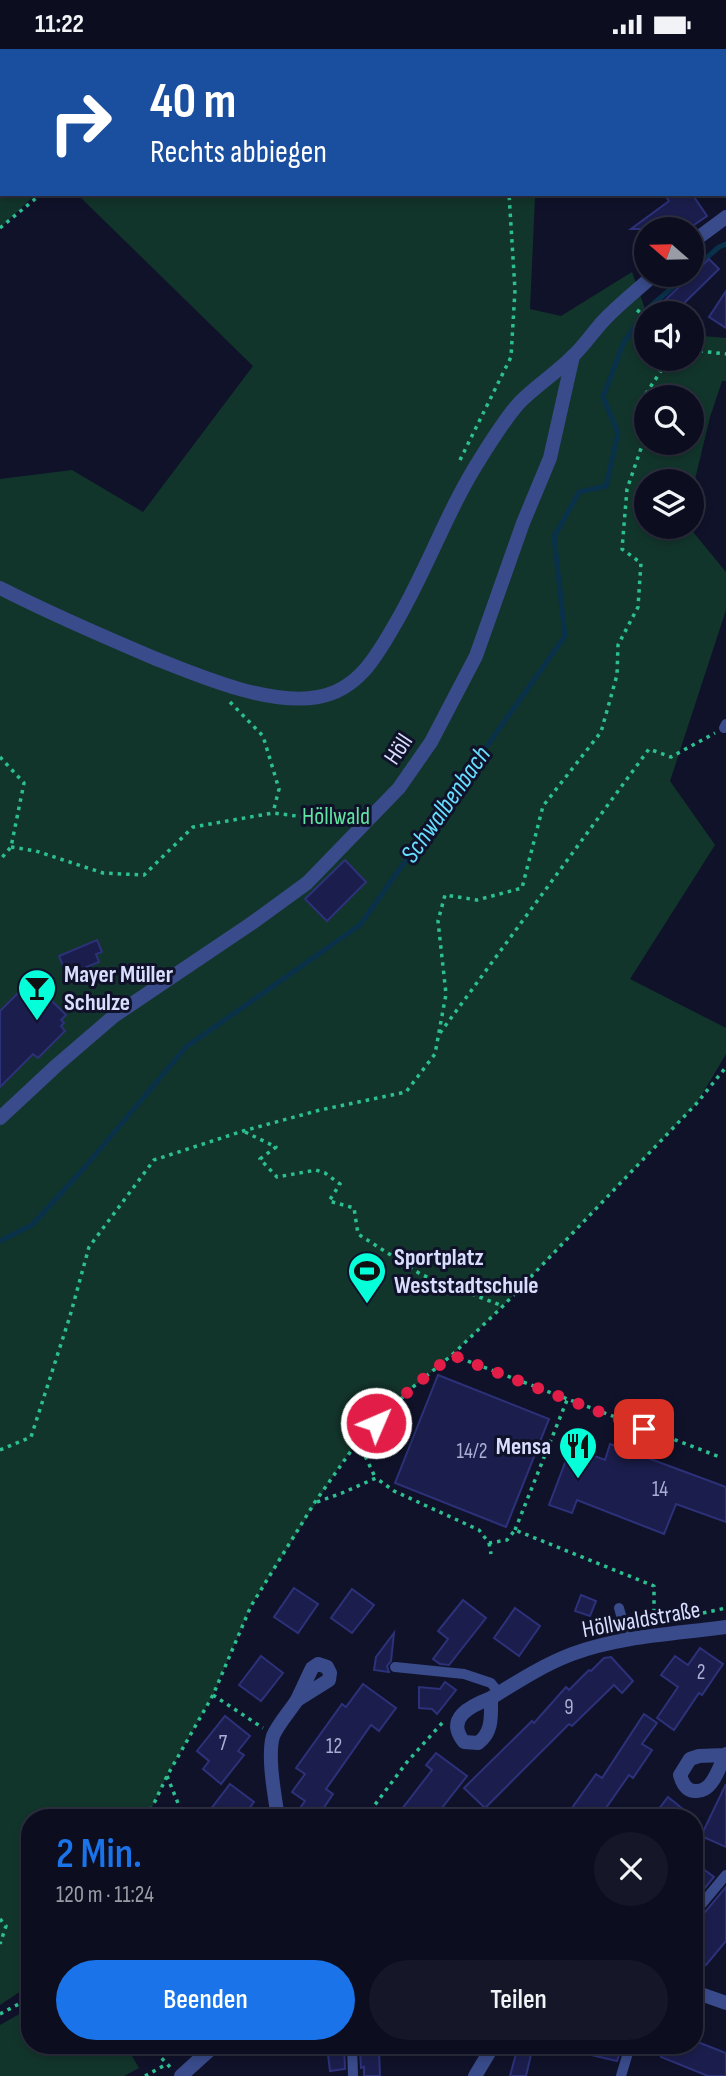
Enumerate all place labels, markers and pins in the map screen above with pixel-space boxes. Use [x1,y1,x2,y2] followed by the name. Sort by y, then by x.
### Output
[64,960,174,1017] place label: Mayer Müller Schulze
[16,967,58,1022] bar icon: Mayer Müller Schulze
[394,1243,539,1300] place label: Sportplatz Weststadtschule
[346,1250,388,1305] sports icon: Sportplatz Weststadtschule
[614,1399,674,1459] pin
[557,1425,599,1480] restaurant icon: Mensa
[496,1432,551,1461] place label: Mensa

